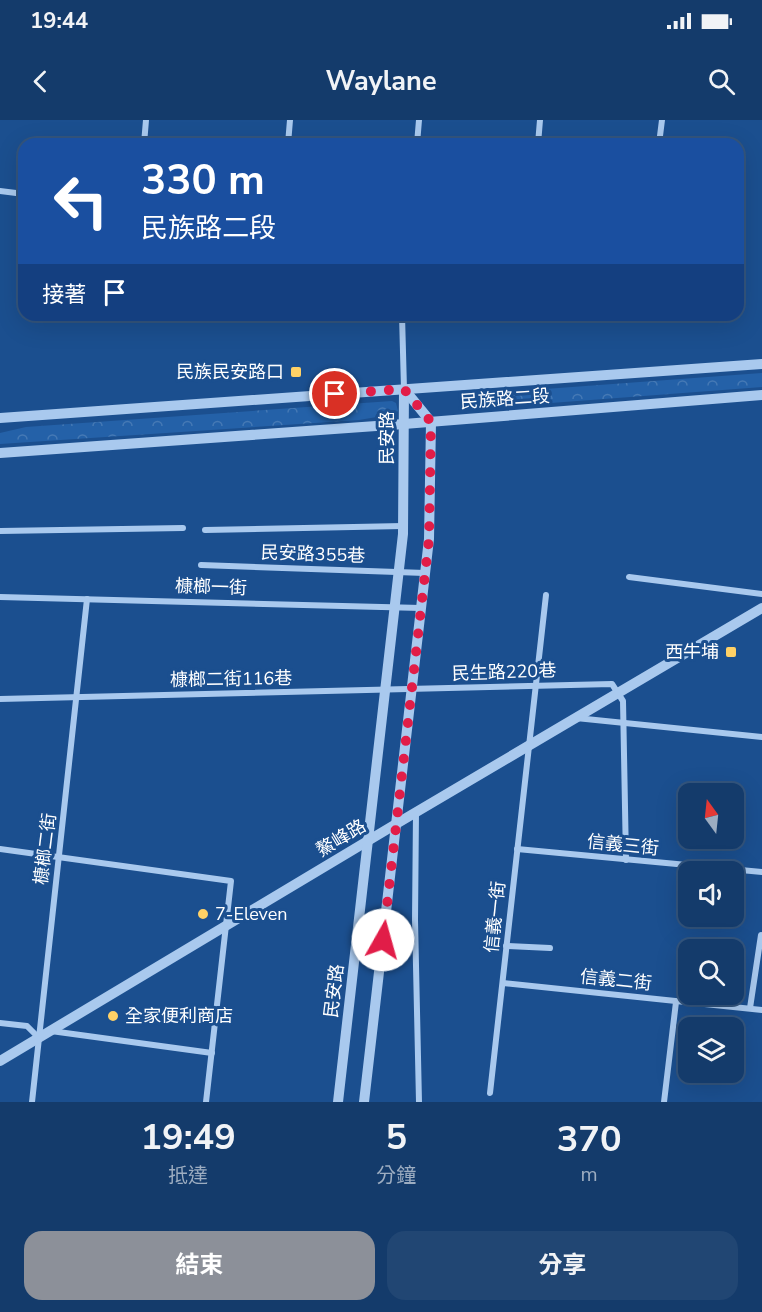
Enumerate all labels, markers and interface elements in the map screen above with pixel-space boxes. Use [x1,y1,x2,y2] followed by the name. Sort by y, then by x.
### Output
[30,6,88,36] text: 19:44
[325,63,437,100] text: Waylane
[24,65,57,98] icon: back
[705,65,738,98] icon: search
[141,152,265,209] text: 330 m
[42,162,120,240] icon: left
[141,210,276,247] text: 民族路二段
[98,276,131,309] icon: arrive
[42,280,86,310] text: 接著
[176,360,284,384] place label: 民族民安路口
[289,365,303,379] marker: 民族民安路口
[309,368,360,419] pin
[318,377,351,410] icon: arrive
[459,384,551,414] street label: 民族路二段
[375,411,399,465] street label: 民安路
[260,540,366,568] street label: 民安路355巷
[175,574,247,600] street label: 槺榔一街
[665,640,719,664] place label: 西牛埔
[724,645,738,659] marker: 西牛埔
[451,658,557,686] street label: 民生路220巷
[170,666,292,692] street label: 槺榔二街116巷
[678,783,744,849] north arrow
[678,783,744,1083] map controls
[29,812,61,886] street label: 槺榔二街
[312,814,370,862] street label: 鰲峰路
[586,829,660,861] street label: 信義三街
[678,861,744,927] button: sound
[479,880,511,954] street label: 信義一街
[215,902,288,926] place label: 7-Eleven
[196,907,210,921] marker: 7-Eleven
[351,908,415,972] position arrow
[678,939,744,1005] button: search
[319,963,349,1019] street label: 民安路
[579,964,653,996] street label: 信義二街
[125,1004,233,1028] place label: 全家便利商店
[106,1009,120,1023] marker: 全家便利商店
[678,1017,744,1083] button: layers
[140,1113,236,1162] text: 19:49
[385,1113,407,1162] text: 5
[557,1115,622,1164] text: 370
[581,1161,598,1188] text: m
[168,1162,208,1189] text: 抵達
[376,1162,416,1189] text: 分鐘
[24,1231,375,1300] button: 結束
[387,1231,738,1300] button: 分享

